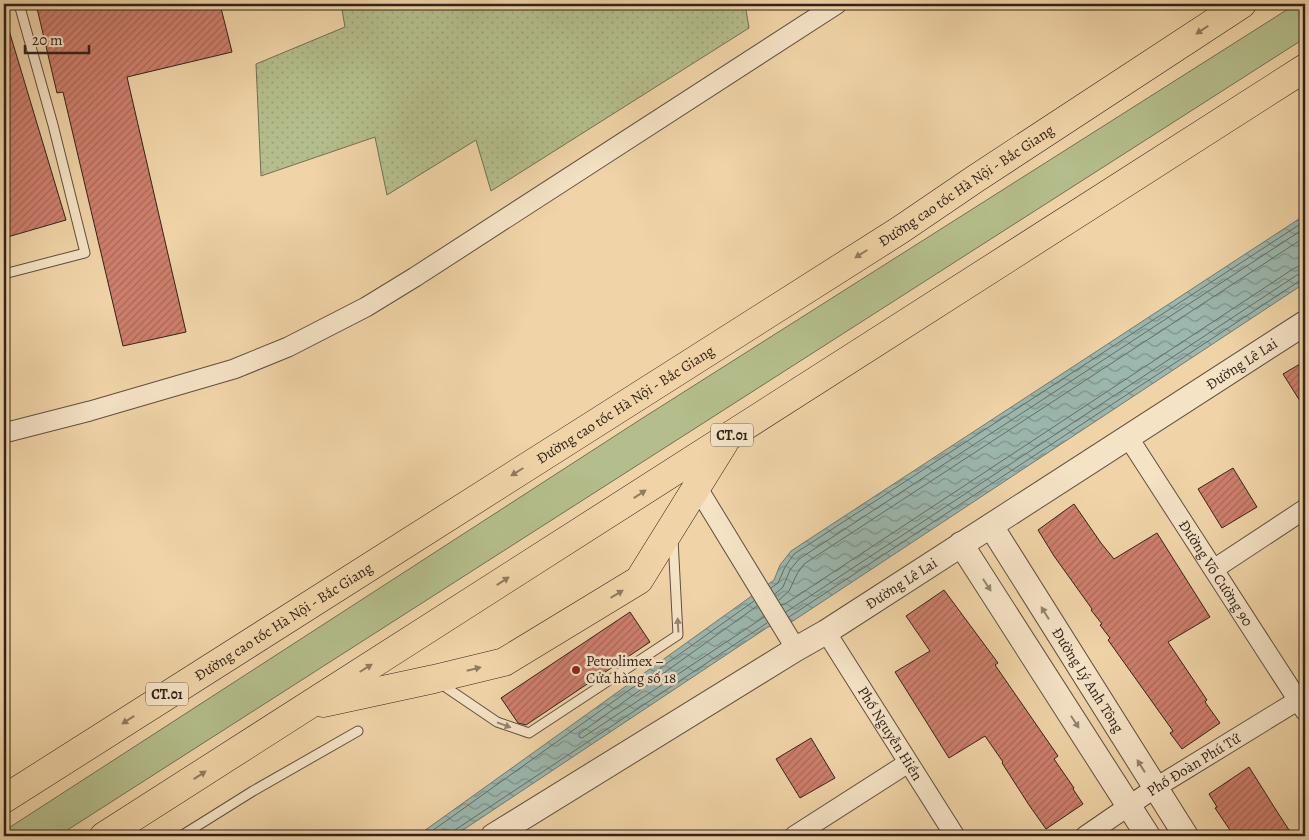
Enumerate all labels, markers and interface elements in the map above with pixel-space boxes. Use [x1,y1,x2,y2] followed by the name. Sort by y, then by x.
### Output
[25,22,89,54] scale bar
[1195,26,1208,35] one-way arrow
[32,30,63,50] text: 20 m
[874,120,1058,251] street label: Đường cao tốc Hà Nội - Bắc Giang
[854,250,868,259] one-way arrow
[1202,333,1281,394] street label: Đường Lê Lai
[532,340,719,468] street label: Đường cao tốc Hà Nội - Bắc Giang
[711,424,753,446] road number: CT.01
[510,468,523,477] one-way arrow
[633,489,647,498] one-way arrow
[1174,516,1258,630] street label: Đường Võ Cường 90
[861,553,941,614] street label: Đường Lê Lai
[191,557,377,686] street label: Đường cao tốc Hà Nội - Bắc Giang
[496,576,510,586] one-way arrow
[983,579,992,592] one-way arrow
[610,589,623,598] one-way arrow
[1041,606,1050,620] one-way arrow
[673,617,681,633] one-way arrow
[1047,624,1129,737] street label: Đường Lý Anh Tông
[586,651,676,688] place label: Petrolimex – Cửa hàng số 18
[359,664,373,673] one-way arrow
[570,664,582,676] marker: Petrolimex – Cửa hàng số 18
[467,665,482,673] one-way arrow
[146,682,188,706] road number: CT.01
[853,683,927,784] street label: Phố Nguyễn Hiền
[121,715,134,725] one-way arrow
[1070,716,1080,729] one-way arrow
[497,722,512,729] one-way arrow
[1143,728,1245,801] street label: Phố Đoàn Phú Tứ
[1136,759,1146,772] one-way arrow
[193,770,206,780] one-way arrow

